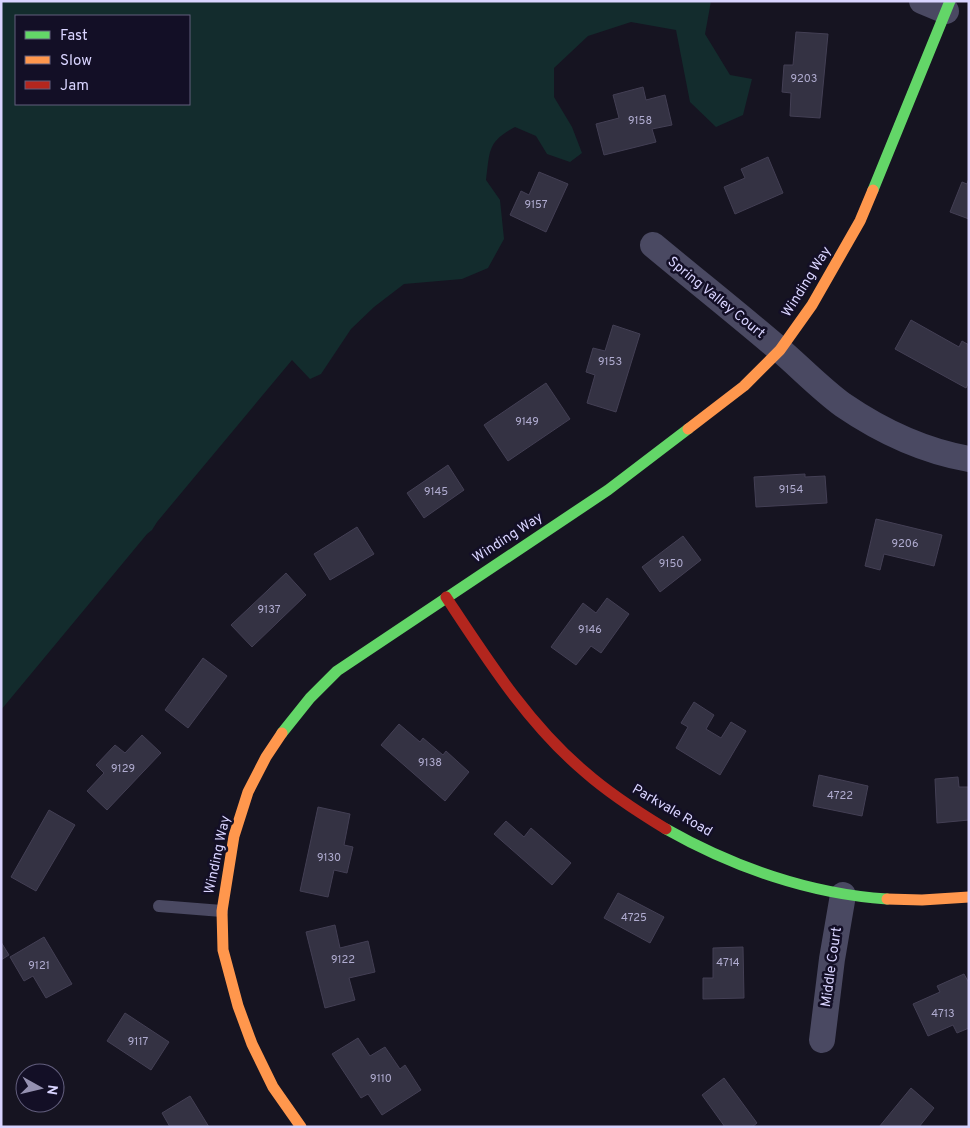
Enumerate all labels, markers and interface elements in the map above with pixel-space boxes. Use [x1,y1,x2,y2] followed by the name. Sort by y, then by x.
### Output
[15,15,190,105] legend
[60,27,88,46] text: Fast
[60,52,92,71] text: Slow
[791,72,817,86] house number: 9203
[60,77,89,96] text: Jam
[628,114,652,128] house number: 9158
[524,198,548,212] house number: 9157
[779,244,835,320] street label: Winding Way
[664,253,768,343] street label: Spring Valley Court
[598,355,622,369] house number: 9153
[515,415,539,429] house number: 9149
[779,483,803,497] house number: 9154
[424,485,448,499] house number: 9145
[470,509,546,567] street label: Winding Way
[892,537,918,551] house number: 9206
[659,557,683,571] house number: 9150
[258,603,281,617] house number: 9137
[578,623,602,637] house number: 9146
[418,756,442,770] house number: 9138
[111,762,135,776] house number: 9129
[629,781,715,841] street label: Parkvale Road
[827,789,853,803] house number: 4722
[201,814,235,896] street label: Winding Way
[317,851,341,865] house number: 9130
[621,911,647,925] house number: 4725
[818,926,846,1008] street label: Middle Court
[331,953,355,967] house number: 9122
[716,956,740,970] house number: 4714
[28,959,50,973] house number: 9121
[931,1007,955,1021] house number: 4713
[128,1035,148,1049] house number: 9117
[15,1063,65,1113] north arrow
[370,1072,392,1086] house number: 9110
[42,1083,61,1096] text: N

